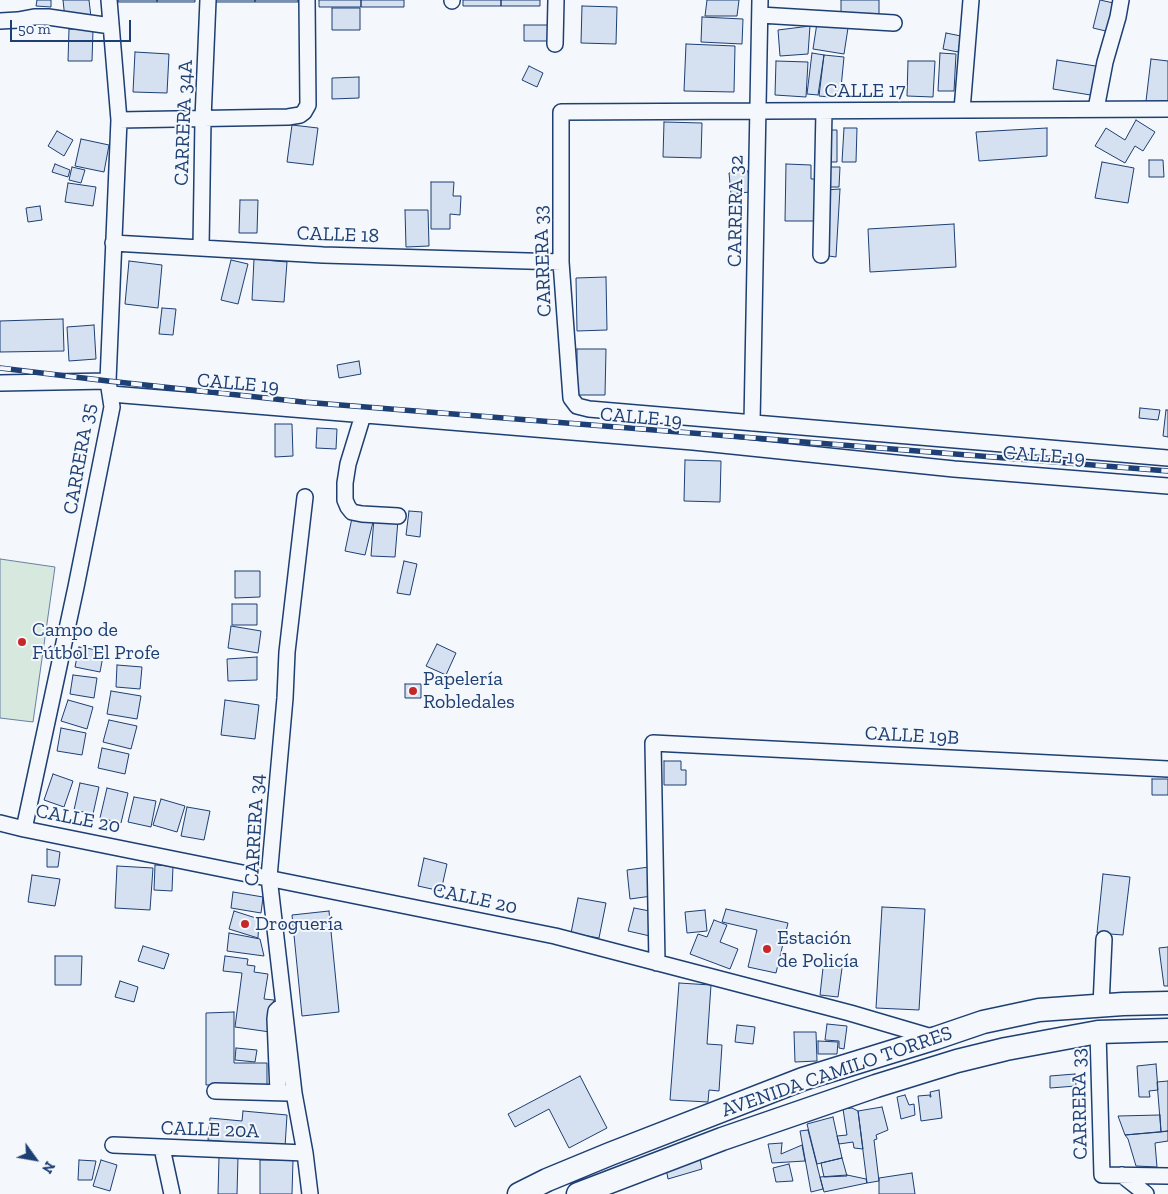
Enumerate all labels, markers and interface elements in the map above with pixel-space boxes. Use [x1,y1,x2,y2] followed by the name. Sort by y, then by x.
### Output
[12,10,134,42] scale bar
[18,20,51,38] text: 50 m
[170,60,198,186] street label: CARRERA 34A
[825,79,905,103] street label: CALLE 17
[723,155,749,267] street label: CARRERA 32
[529,205,557,317] street label: CARRERA 33
[296,222,380,248] street label: CALLE 18
[196,368,280,400] street label: CALLE 19
[58,402,102,516] street label: CARRERA 35
[599,402,683,434] street label: CALLE 19
[1002,441,1086,471] street label: CALLE 19
[32,618,160,665] place label: Campo de Fútbol El Profe
[16,636,28,648] marker: Campo de Fútbol El Profe
[423,667,515,714] place label: Papelería Robledales
[407,685,419,697] marker: Papelería Robledales
[864,722,960,750] street label: CALLE 19B
[240,773,270,887] street label: CARRERA 34
[34,799,122,839] street label: CALLE 20
[431,878,519,920] street label: CALLE 20
[255,912,343,936] place label: Droguería
[239,918,251,930] marker: Droguería
[777,926,859,973] place label: Estación de Policía
[761,943,773,955] marker: Estación de Policía
[719,1021,955,1123] street label: AVENIDA CAMILO TORRES
[1067,1048,1093,1160] street label: CARRERA 33
[160,1116,260,1144] street label: CALLE 20A
[10,1134,60,1184] north arrow
[38,1158,58,1176] text: N

